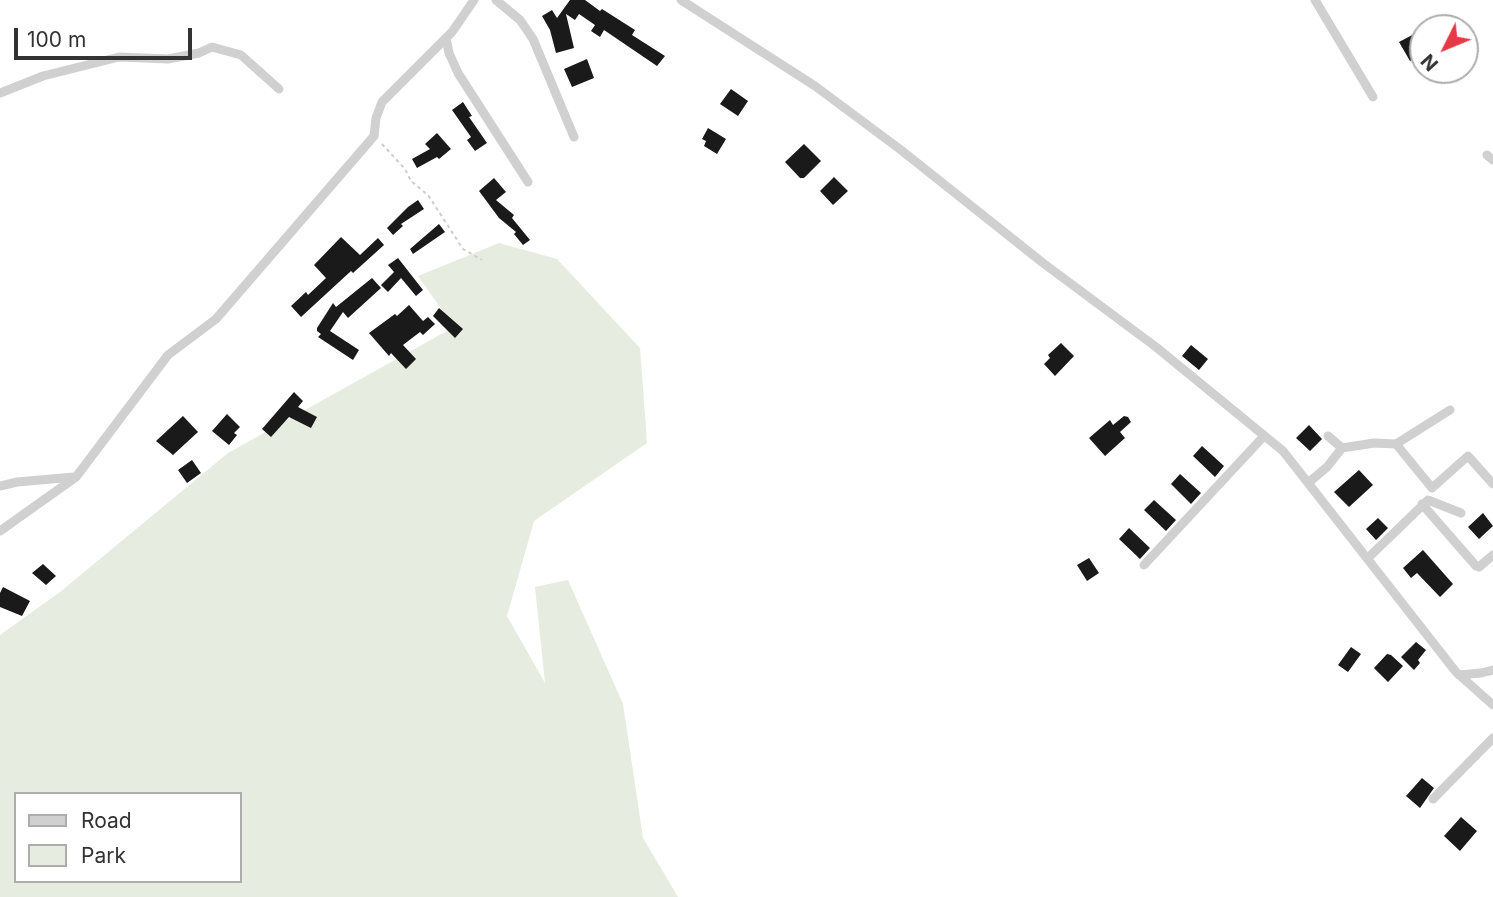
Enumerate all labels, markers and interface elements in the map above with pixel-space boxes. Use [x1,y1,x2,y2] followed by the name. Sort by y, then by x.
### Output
[18,14,196,58] scale bar
[1409,14,1479,84] north arrow
[27,27,86,52] text: 100 m
[1416,49,1443,75] text: N
[14,792,242,883] legend
[81,808,132,833] text: Road
[81,843,126,868] text: Park

